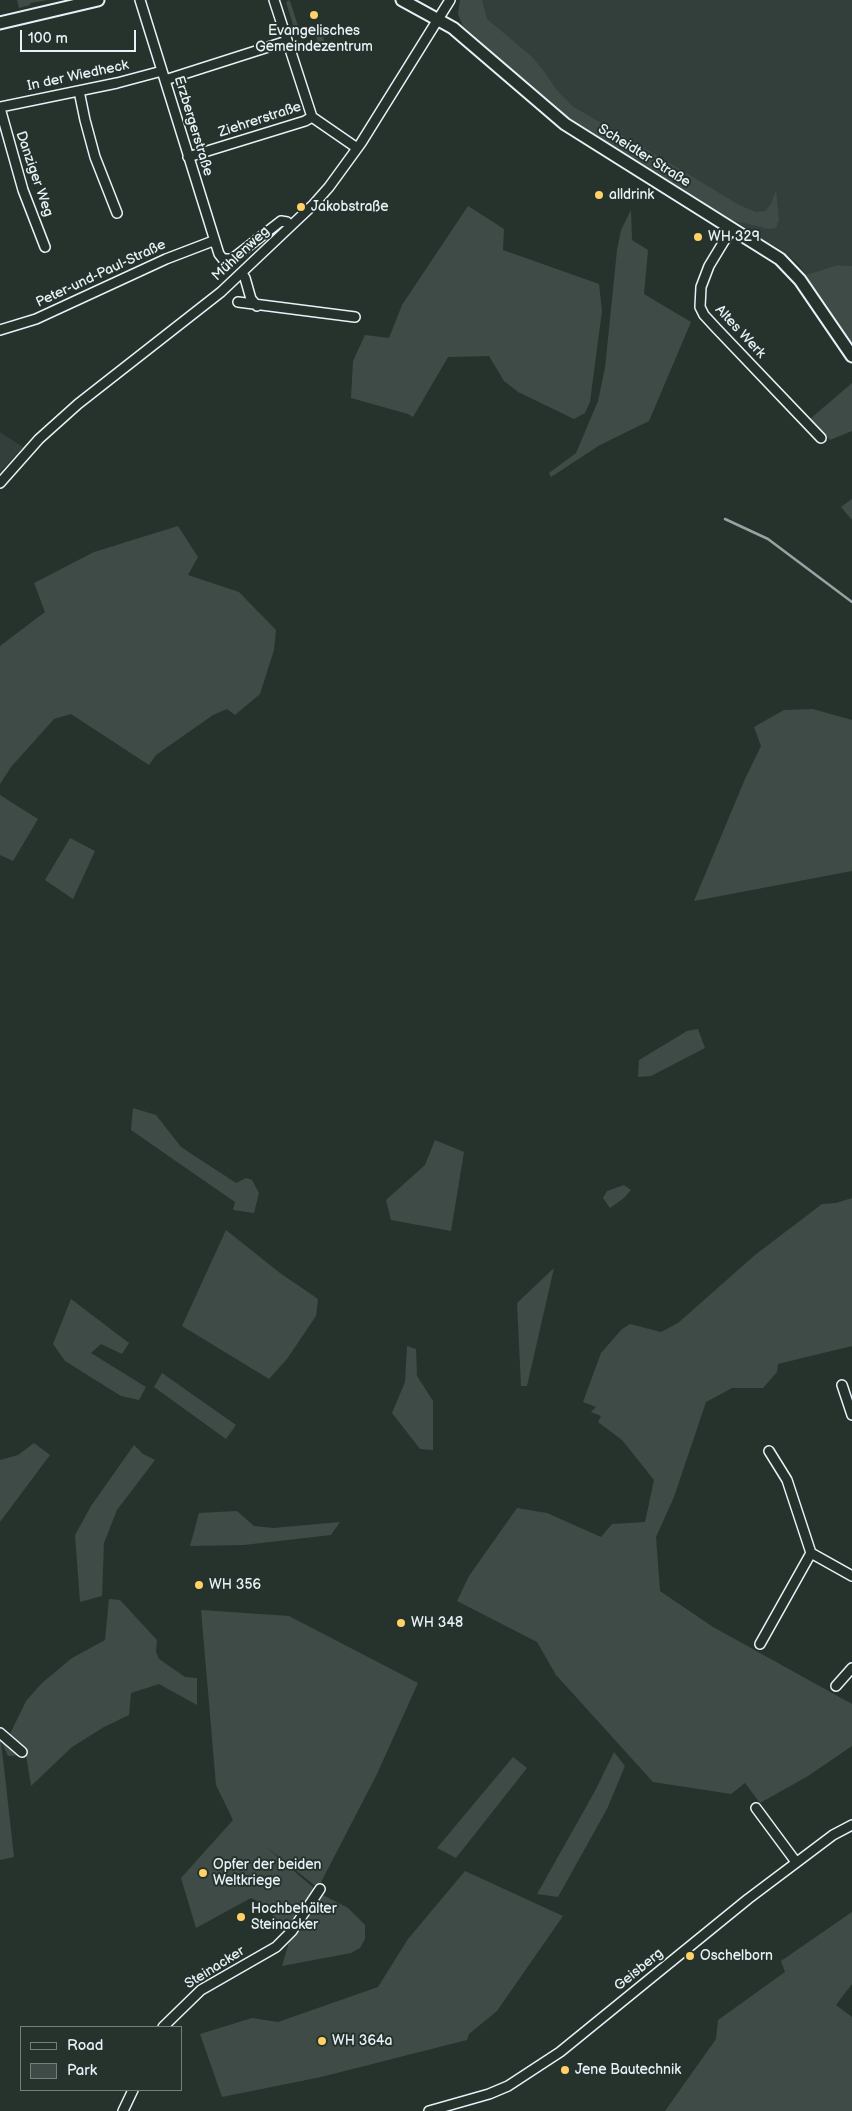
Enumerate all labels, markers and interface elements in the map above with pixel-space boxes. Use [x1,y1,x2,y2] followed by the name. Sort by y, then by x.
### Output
[308,9,320,21] marker: Evangelisches Gemeindezentrum
[22,20,139,52] scale bar
[255,23,373,56] place label: Evangelisches Gemeindezentrum
[28,29,68,48] text: 100 m
[26,57,130,95] street label: In der Wiedheck
[170,74,216,178] street label: Erzbergerstraße
[216,99,304,141] street label: Ziehrerstraße
[595,121,693,191] street label: Scheidter Straße
[12,129,56,219] street label: Danziger Weg
[609,187,654,203] place label: alldrink
[593,189,605,201] marker: alldrink
[311,199,388,215] place label: Jakobstraße
[295,201,307,213] marker: Jakobstraße
[209,223,273,285] street label: Mühlenweg
[708,229,760,245] place label: WH 329
[692,231,704,243] marker: WH 329
[34,237,168,311] street label: Peter-und-Paul-Straße
[711,302,769,362] street label: Altes Werk
[209,1577,261,1593] place label: WH 356
[193,1579,205,1591] marker: WH 356
[411,1615,463,1631] place label: WH 348
[395,1617,407,1629] marker: WH 348
[213,1857,321,1890] place label: Opfer der beiden Weltkriege
[197,1867,209,1879] marker: Opfer der beiden Weltkriege
[251,1901,337,1934] place label: Hochbehälter Steinacker
[235,1911,247,1923] marker: Hochbehälter Steinacker
[182,1943,248,1993] street label: Steinacker
[611,1945,667,1995] street label: Geisberg
[700,1948,773,1964] place label: Oschelborn
[684,1950,696,1962] marker: Oschelborn
[20,2026,182,2091] legend
[332,2033,392,2049] place label: WH 364a
[316,2035,328,2047] marker: WH 364a
[67,2036,103,2055] text: Road
[67,2061,97,2080] text: Park
[575,2062,681,2078] place label: Jene Bautechnik
[559,2064,571,2076] marker: Jene Bautechnik

